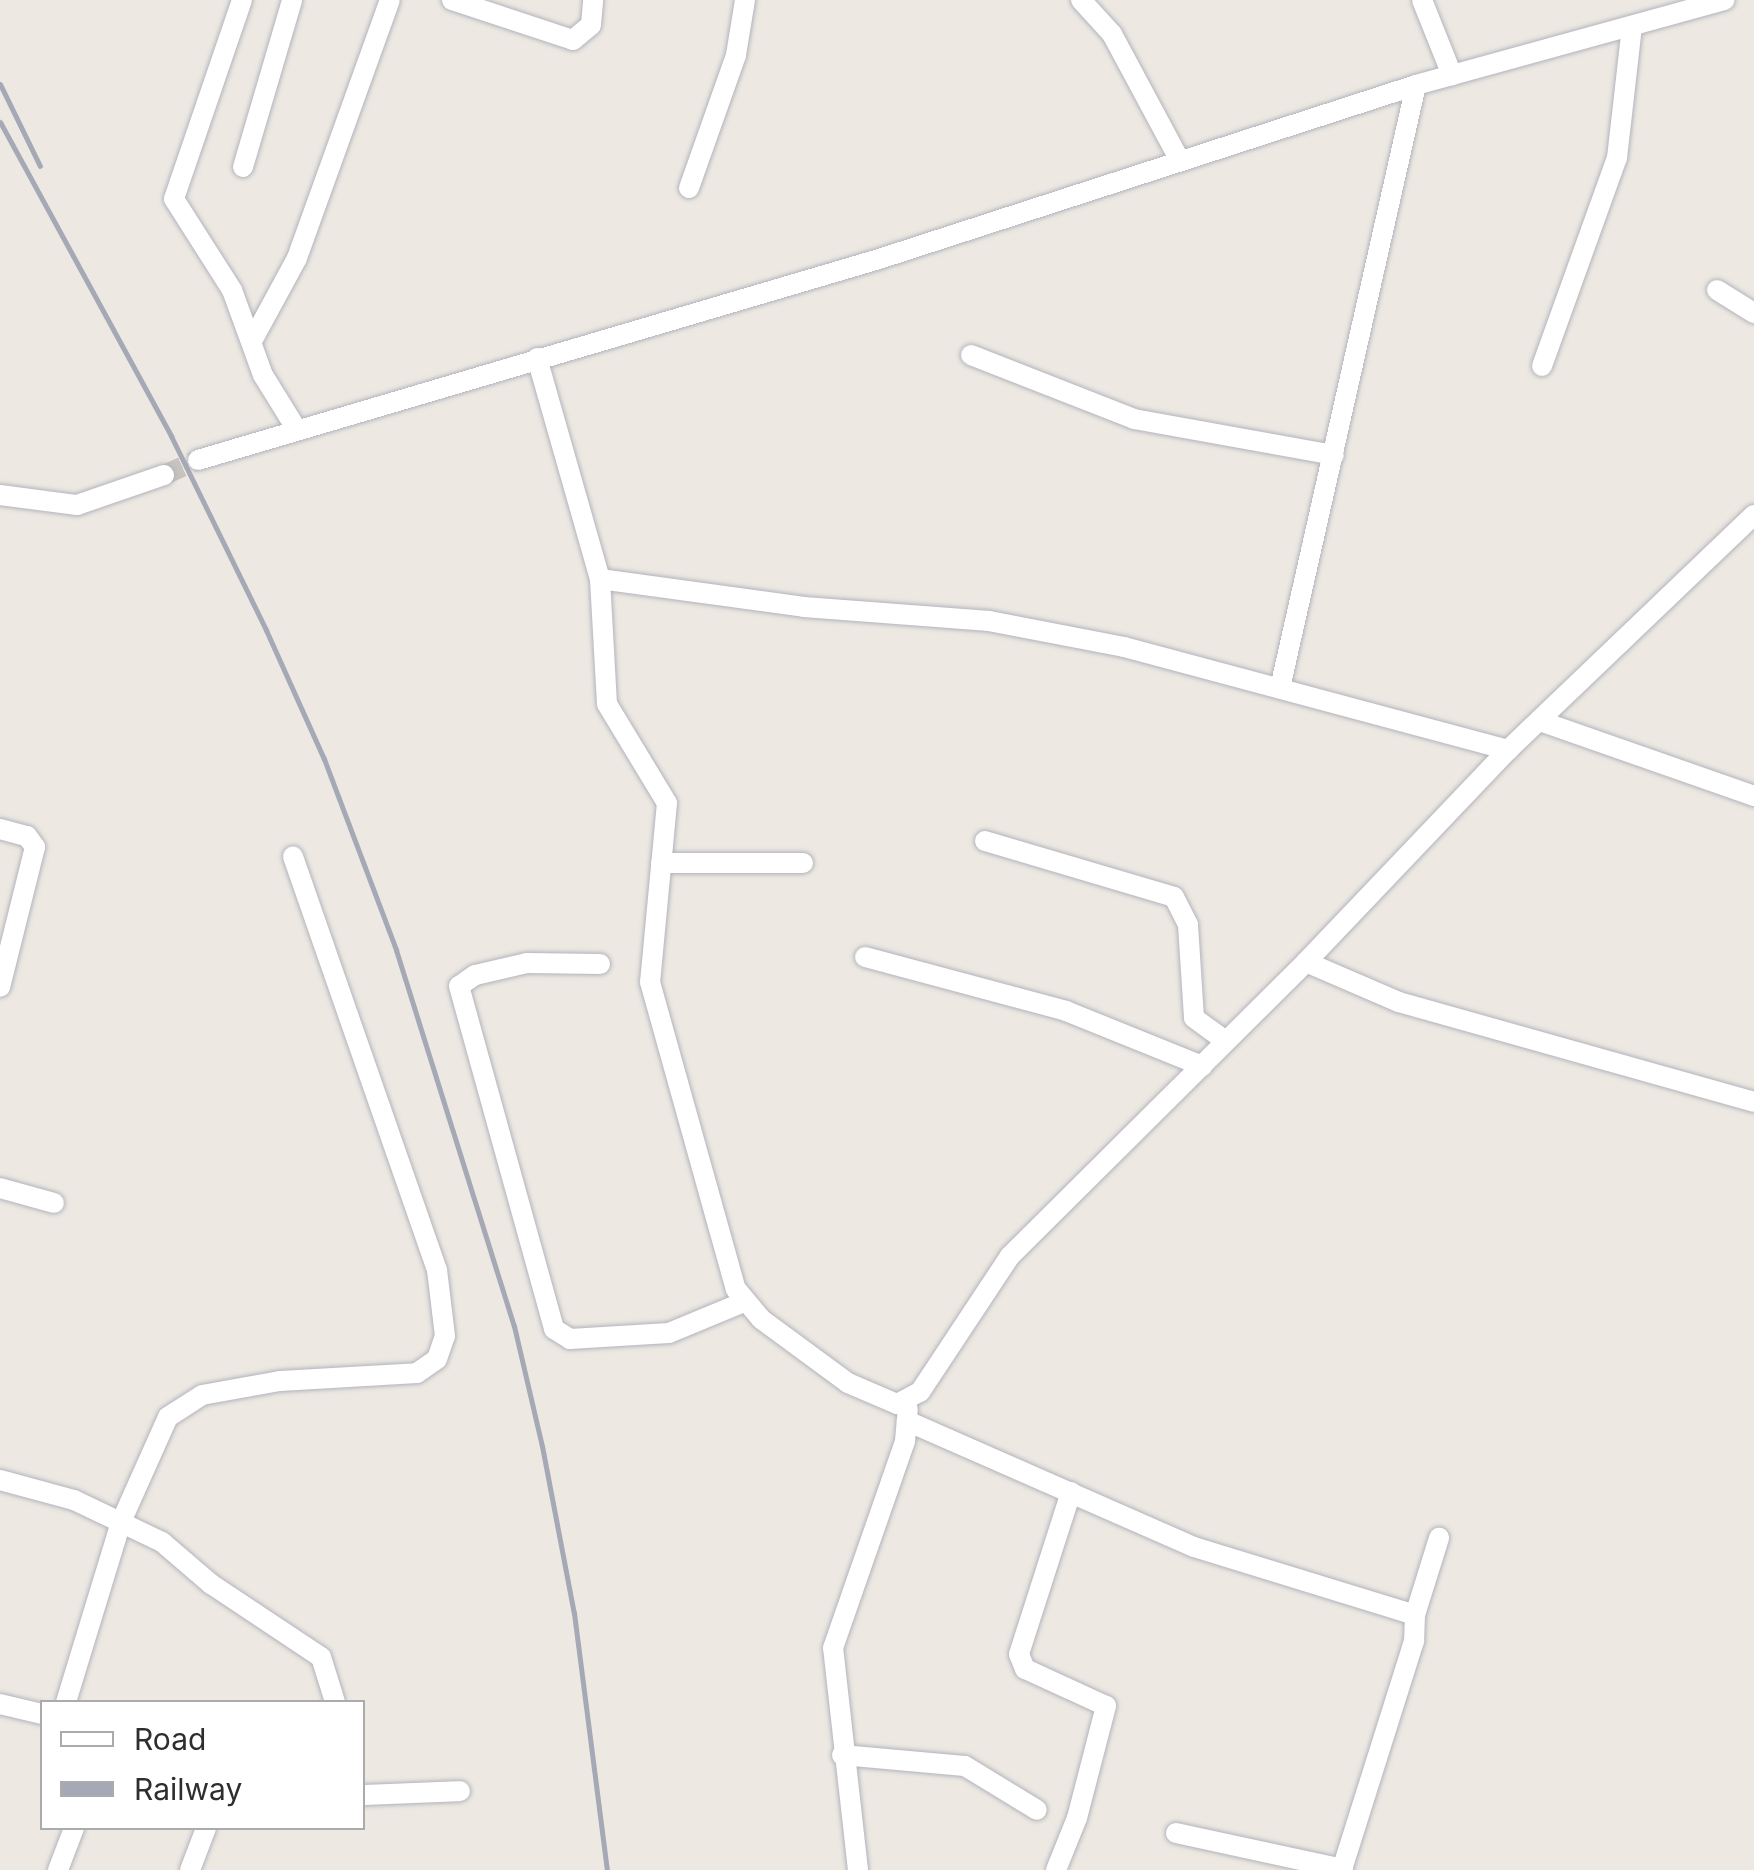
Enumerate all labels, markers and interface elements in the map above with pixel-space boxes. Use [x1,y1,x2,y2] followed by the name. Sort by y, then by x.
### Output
[40,1700,365,1830] legend
[134,1721,206,1757] text: Road
[134,1771,242,1807] text: Railway

